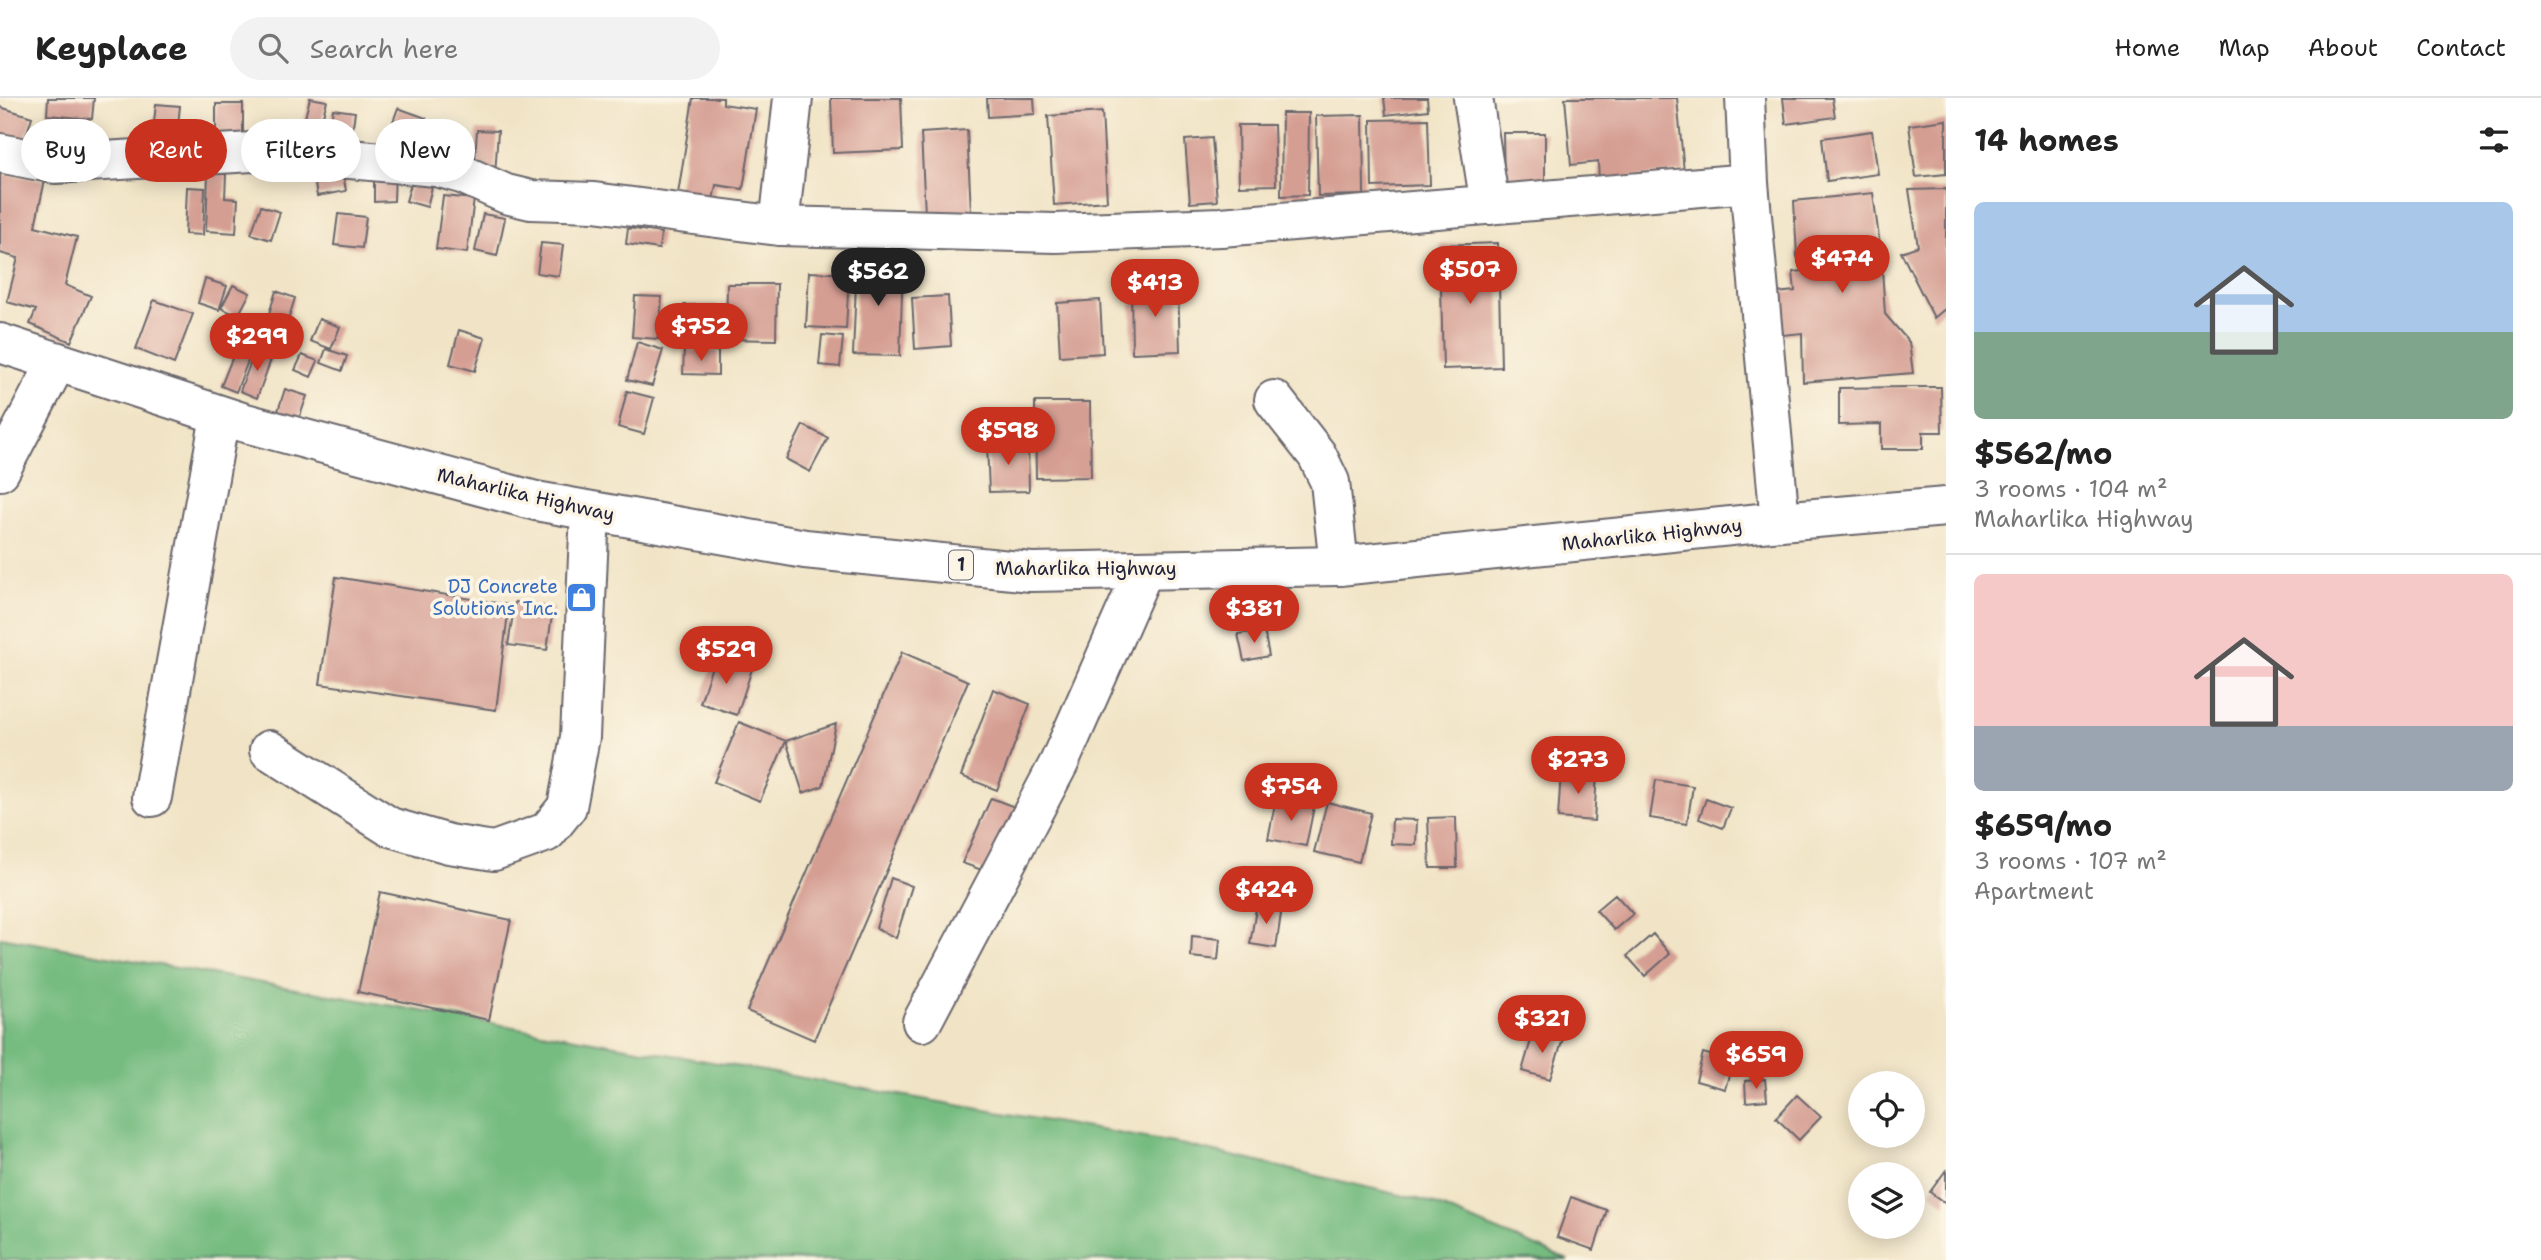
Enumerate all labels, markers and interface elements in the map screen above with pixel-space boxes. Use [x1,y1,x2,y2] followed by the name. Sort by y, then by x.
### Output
[230,17,720,80] search box
[35,26,188,71] text: Keyplace
[254,29,292,67] icon: search
[310,31,458,66] text: Search here
[2114,32,2180,64] text: Home
[2218,32,2270,64] text: Map
[2308,32,2378,64] text: About
[2416,32,2506,64] text: Contact
[21,119,111,182] chip: Buy
[125,119,227,182] chip: Rent
[241,119,361,182] chip: Filters
[375,119,475,182] chip: New
[1974,120,2119,161] text: 14 homes
[2475,121,2513,159] icon: filters
[1801,236,1883,295] pin: $474
[1811,243,1873,273] text: $474
[1429,246,1511,306] pin: $507
[2181,247,2307,373] icon: home
[837,248,919,308] pin: $562
[1439,254,1501,284] text: $507
[847,256,909,286] text: $562
[1114,260,1196,319] pin: $413
[1127,267,1183,297] text: $413
[660,303,742,363] pin: $752
[671,311,731,341] text: $752
[216,314,298,373] pin: $299
[226,321,288,351] text: $299
[967,408,1049,467] pin: $598
[977,415,1039,445] text: $598
[1974,433,2113,474] text: $562/mo
[435,462,617,527] street label: Maharlika Highway
[1974,474,2167,504] text: 3 rooms · 104 m²
[1974,504,2194,534] text: Maharlika Highway
[1561,513,1744,556] street label: Maharlika Highway
[949,550,973,579] road number: 1
[995,556,1177,581] street label: Maharlika Highway
[433,574,558,621] place label: DJ Concrete Solutions Inc.
[564,580,598,614] shop icon: DJ Concrete Solutions Inc.
[1213,586,1295,645] pin: $381
[1225,593,1283,623] text: $381
[2181,619,2307,745] icon: home
[685,626,767,686] pin: $529
[696,634,756,664] text: $529
[1537,736,1619,796] pin: $273
[1547,744,1609,774] text: $273
[1250,764,1332,823] pin: $754
[1260,771,1322,801] text: $754
[1974,805,2112,846] text: $659/mo
[1974,846,2167,876] text: 3 rooms · 107 m²
[1225,866,1307,926] pin: $424
[1235,874,1297,904] text: $424
[1974,876,2094,906] text: Apartment
[1501,996,1583,1055] pin: $321
[1514,1003,1570,1033] text: $321
[1715,1032,1797,1091] pin: $659
[1725,1039,1787,1069] text: $659
[1848,1071,1925,1239] map controls
[1848,1071,1925,1148] button: locate
[1848,1162,1925,1239] button: layers

